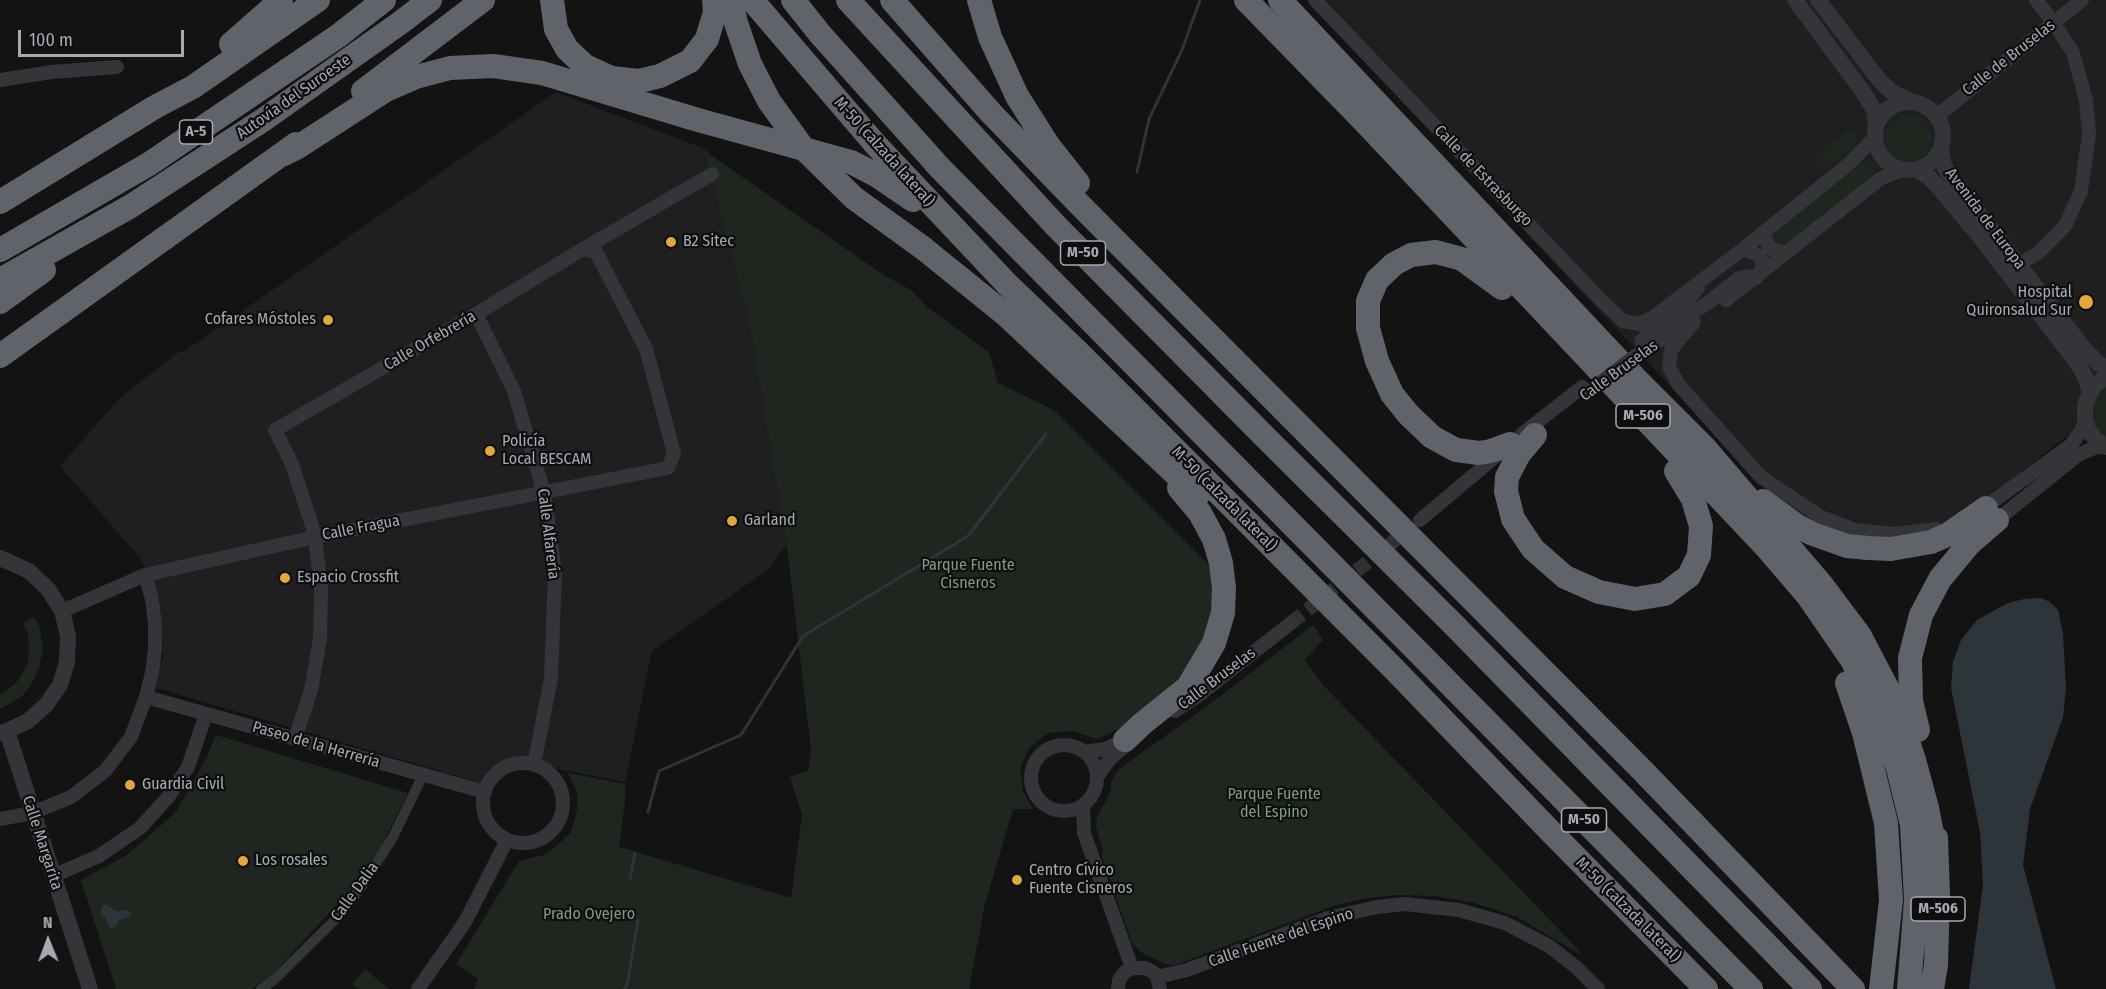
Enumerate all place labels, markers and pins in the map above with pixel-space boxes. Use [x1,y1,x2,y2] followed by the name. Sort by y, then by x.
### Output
[683,232,734,252] place label: B2 Sitec
[664,235,678,249] marker: B2 Sitec
[1966,283,2072,321] place label: Hospital Quironsalud Sur
[2077,293,2095,311] marker: Hospital Quironsalud Sur
[205,310,316,330] place label: Cofares Móstoles
[321,313,335,327] marker: Cofares Móstoles
[502,432,591,470] place label: Policía Local BESCAM
[483,444,497,458] marker: Policía Local BESCAM
[744,511,796,531] place label: Garland
[725,514,739,528] marker: Garland
[297,568,399,588] place label: Espacio Crossfit
[278,571,292,585] marker: Espacio Crossfit
[142,775,224,795] place label: Guardia Civil
[123,778,137,792] marker: Guardia Civil
[255,851,328,871] place label: Los rosales
[236,854,250,868] marker: Los rosales
[1029,861,1132,899] place label: Centro Cívico Fuente Cisneros
[1010,873,1024,887] marker: Centro Cívico Fuente Cisneros

